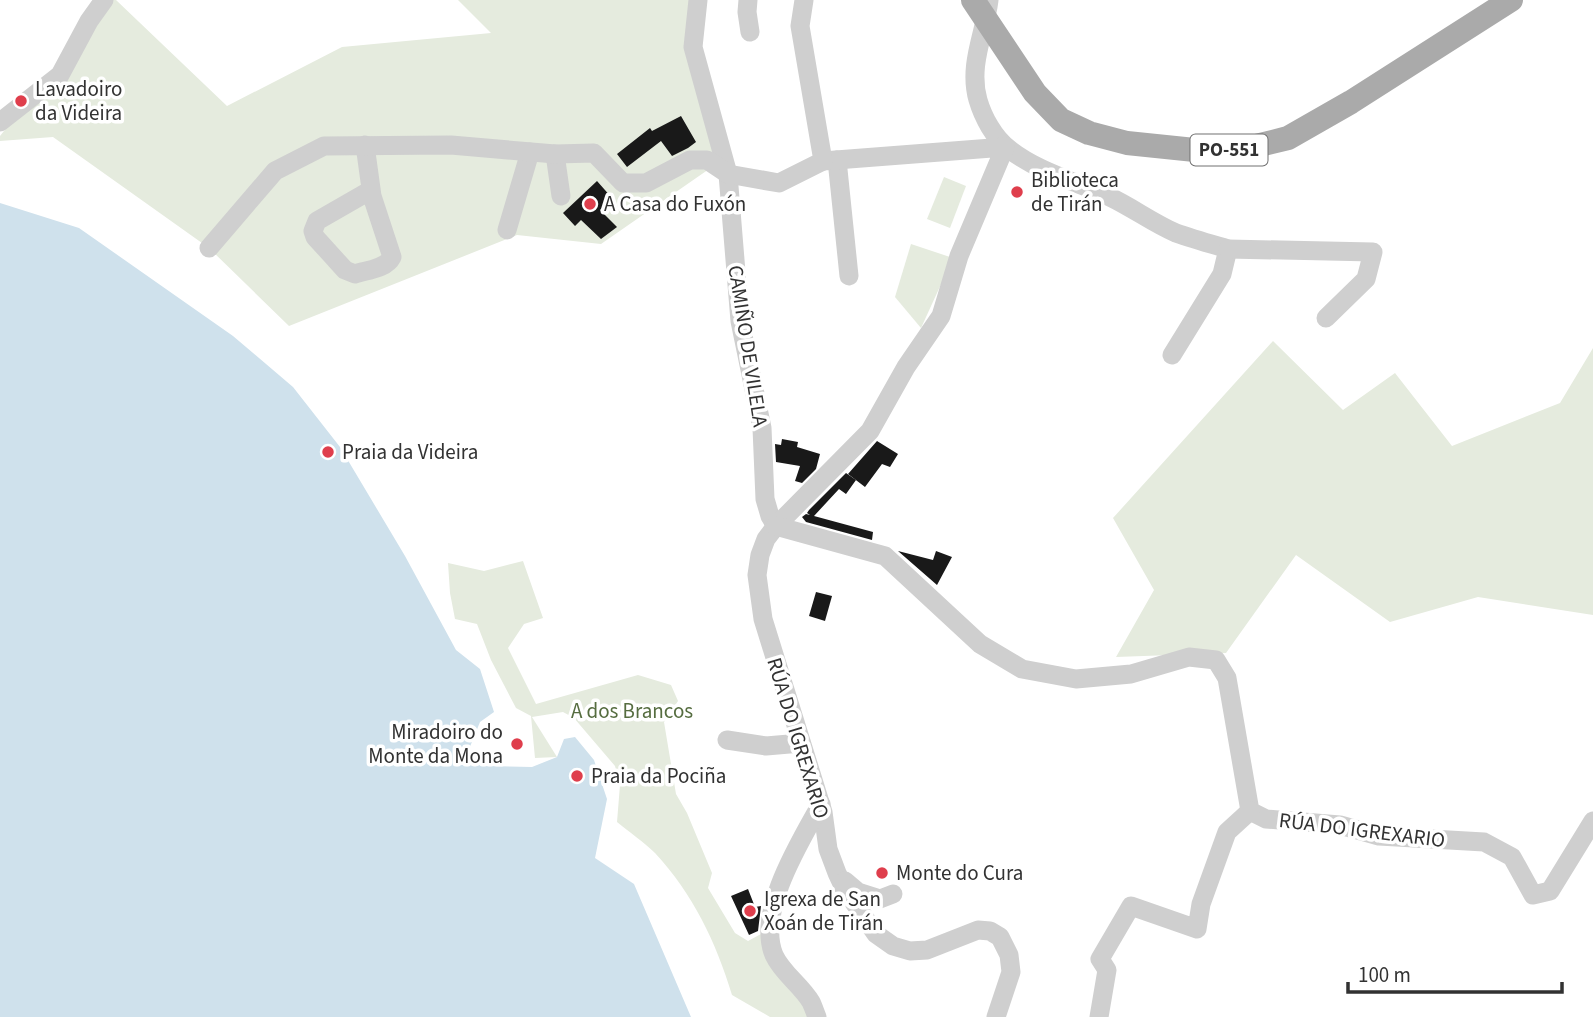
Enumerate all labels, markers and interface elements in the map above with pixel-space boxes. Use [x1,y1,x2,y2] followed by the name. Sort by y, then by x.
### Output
[35,74,122,128] place label: Lavadoiro da Videira
[13,93,29,109] marker: Lavadoiro da Videira
[1190,134,1268,166] road number: PO-551
[1031,165,1119,219] place label: Biblioteca de Tirán
[1009,184,1025,200] marker: Biblioteca de Tirán
[604,189,746,219] place label: A Casa do Fuxón
[582,196,598,212] marker: A Casa do Fuxón
[720,263,776,430] street label: CAMIÑO DE VILELA
[342,437,478,467] place label: Praia da Videira
[320,444,336,460] marker: Praia da Videira
[759,654,837,822] street label: RÚA DO IGREXARIO
[571,696,693,726] park label: A dos Brancos
[368,717,503,771] place label: Miradoiro do Monte da Mona
[509,736,525,752] marker: Miradoiro do Monte da Mona
[591,761,726,791] place label: Praia da Pociña
[569,768,585,784] marker: Praia da Pociña
[1277,805,1447,855] street label: RÚA DO IGREXARIO
[896,858,1023,888] place label: Monte do Cura
[874,865,890,881] marker: Monte do Cura
[764,884,884,938] place label: Igrexa de San Xoán de Tirán
[742,903,758,919] marker: Igrexa de San Xoán de Tirán
[1348,950,1562,994] scale bar
[1358,960,1411,990] text: 100 m

